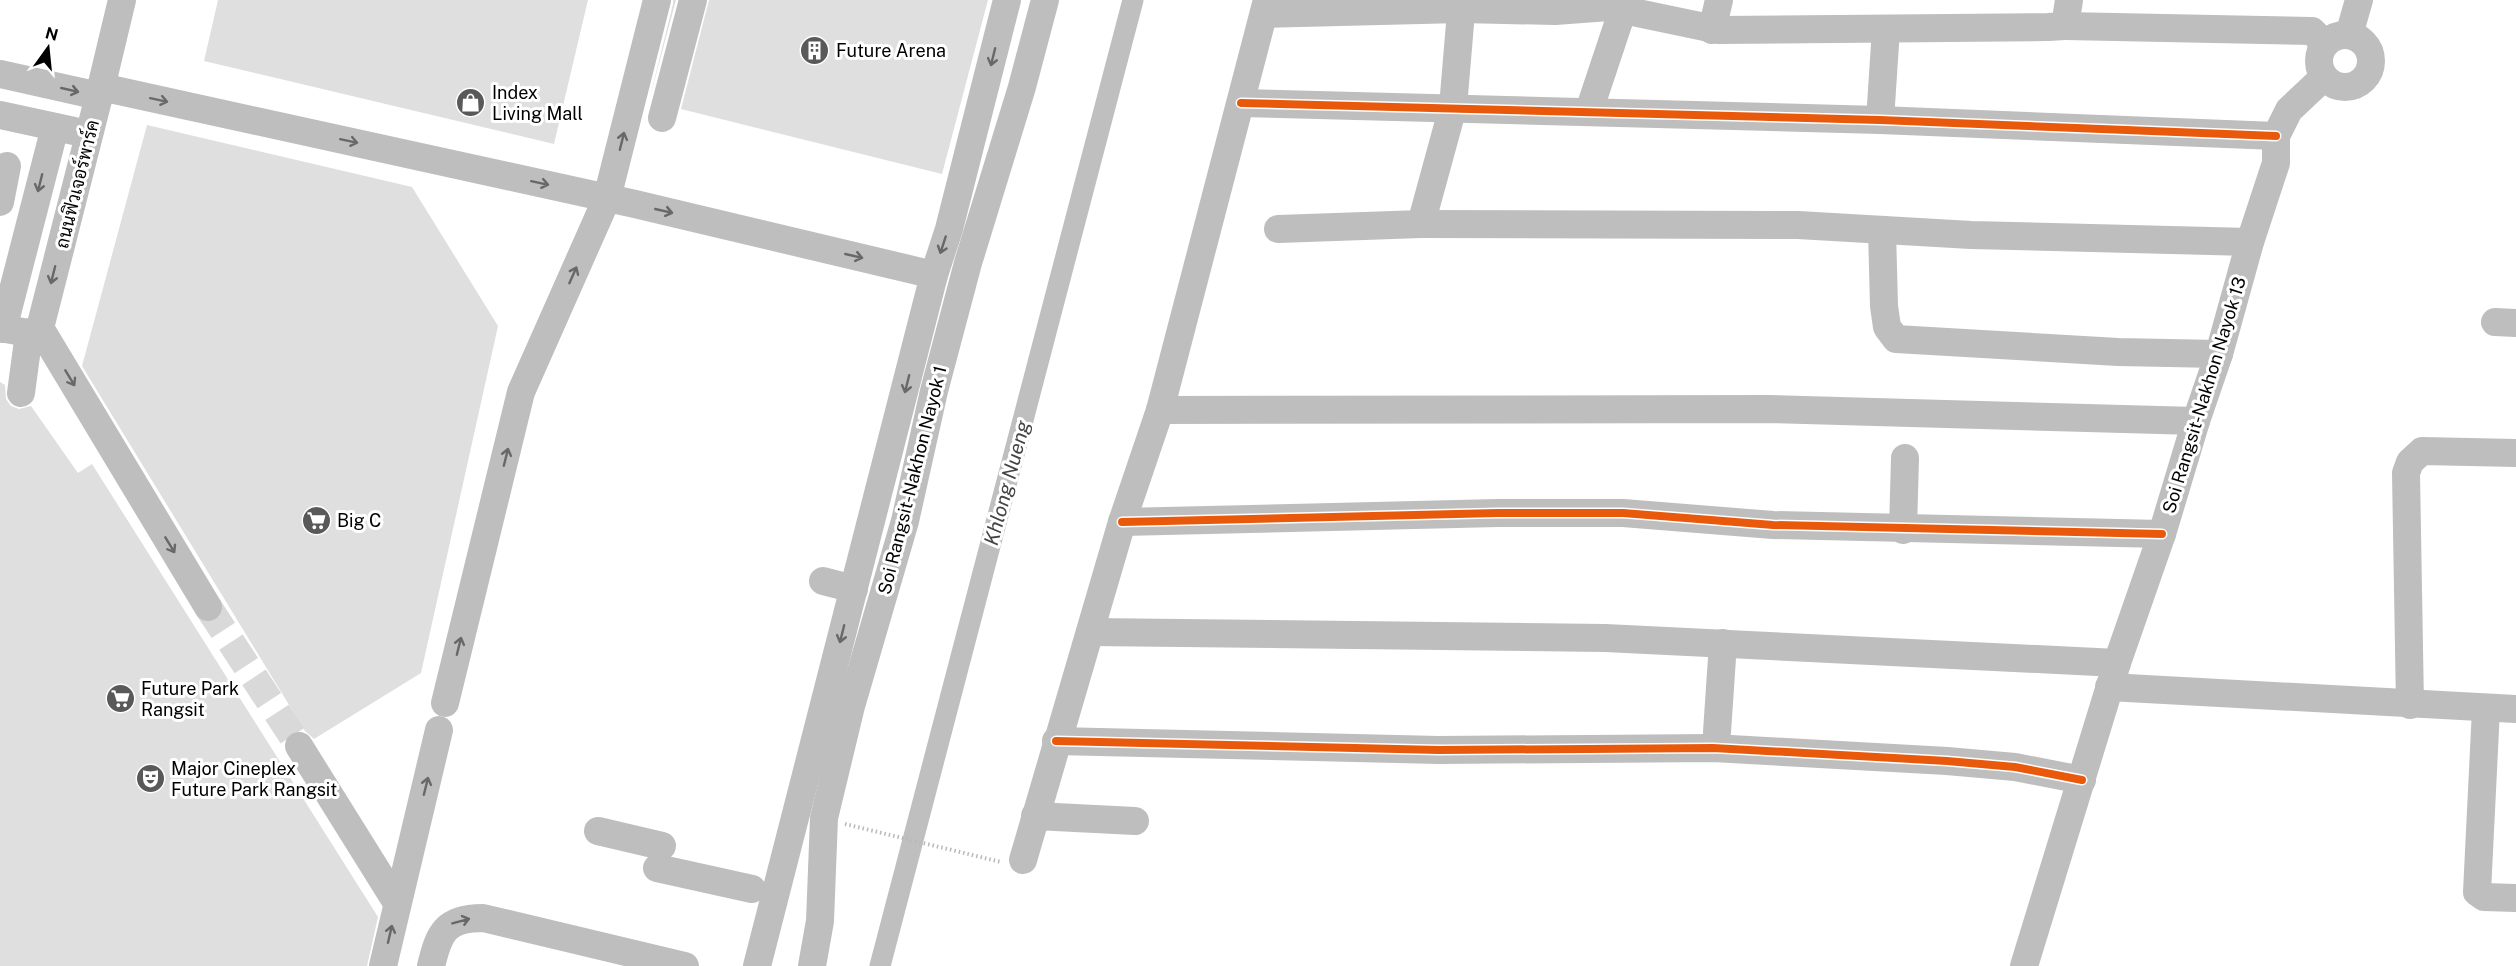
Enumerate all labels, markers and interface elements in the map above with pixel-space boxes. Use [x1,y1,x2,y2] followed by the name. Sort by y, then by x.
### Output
[18,18,78,78] north arrow
[43,23,60,45] text: N
[799,34,831,66] building icon: Future Arena
[836,40,946,61] place label: Future Arena
[986,47,998,66] one-way arrow
[492,82,583,124] place label: Index Living Mall
[60,84,79,96] one-way arrow
[455,86,487,118] shop icon: Index Living Mall
[149,94,168,106] one-way arrow
[49,117,103,250] street label: ถนนฟิวเจอร์พาร์ค
[616,132,628,151] one-way arrow
[339,136,358,148] one-way arrow
[34,174,46,193] one-way arrow
[530,178,549,190] one-way arrow
[655,206,674,218] one-way arrow
[937,235,948,254] one-way arrow
[844,250,863,262] one-way arrow
[47,265,59,284] one-way arrow
[568,266,580,284] one-way arrow
[2158,274,2250,516] street label: Soi Rangsit-Nakhon Nayok 13
[873,364,951,596] street label: Soi Rangsit-Nakhon Nayok 1
[64,369,76,386] one-way arrow
[900,375,912,394] one-way arrow
[979,418,1035,548] water label: Khlong Nueng
[500,448,512,467] one-way arrow
[300,504,332,536] supermarket icon: Big C
[337,510,381,531] place label: Big C
[165,536,177,553] one-way arrow
[836,624,848,643] one-way arrow
[454,637,466,656] one-way arrow
[141,678,239,720] place label: Future Park Rangsit
[104,682,136,714] supermarket icon: Future Park Rangsit
[171,758,337,800] place label: Major Cineplex Future Park Rangsit
[134,762,166,794] theatre icon: Major Cineplex Future Park Rangsit
[420,776,432,795] one-way arrow
[451,915,470,926] one-way arrow
[385,925,396,945] one-way arrow

